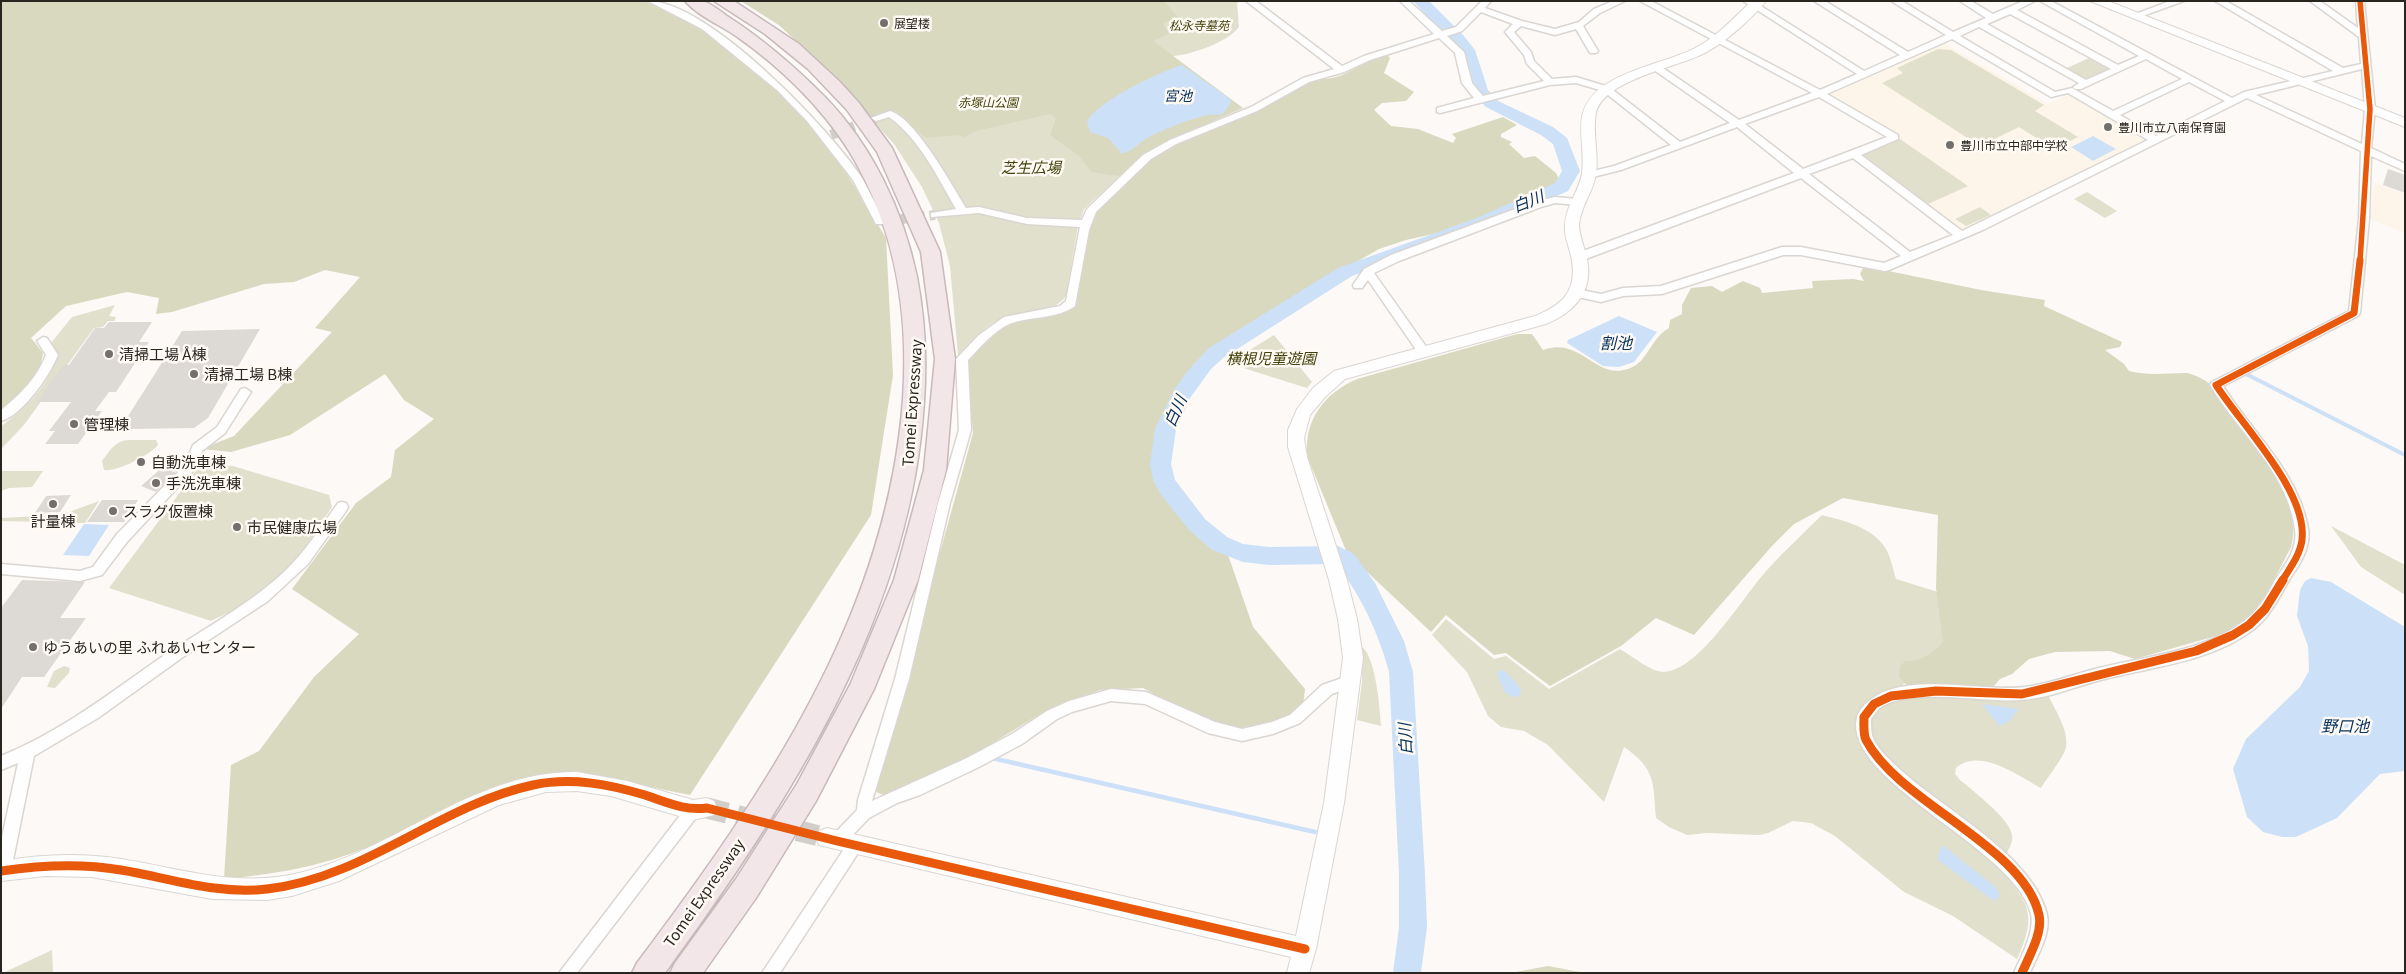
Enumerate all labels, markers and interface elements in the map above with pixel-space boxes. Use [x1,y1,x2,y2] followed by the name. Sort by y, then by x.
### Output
[894,16,930,30] place label: 展望楼
[878,17,890,29] marker: 展望楼
[1169,18,1229,32] park label: 松永寺墓苑
[1164,88,1192,104] water label: 宮池
[958,95,1018,109] park label: 赤塚山公園
[2118,120,2226,134] place label: 豊川市立八南保育園
[2102,121,2114,133] marker: 豊川市立八南保育園
[1960,138,2068,152] place label: 豊川市立中部中学校
[1944,139,1956,151] marker: 豊川市立中部中学校
[1001,158,1061,176] park label: 芝生広場
[1510,186,1546,216] water label: 白川
[1600,333,1632,353] water label: 割池
[899,339,925,467] street label: Tomei Expressway
[119,345,206,363] place label: 清掃工場 Å棟
[103,348,115,360] marker: 清掃工場 Å棟
[1226,349,1316,367] park label: 横根児童遊園
[204,365,292,383] place label: 清掃工場 B棟
[188,368,200,380] marker: 清掃工場 B棟
[1160,392,1190,430] water label: 白川
[84,415,129,433] place label: 管理棟
[68,418,80,430] marker: 管理棟
[151,453,226,471] place label: 自動洗車棟
[135,456,147,468] marker: 自動洗車棟
[166,474,241,492] place label: 手洗洗車棟
[150,477,162,489] marker: 手洗洗車棟
[47,498,59,510] marker: 計量棟
[123,502,213,520] place label: スラグ仮置棟
[107,505,119,517] marker: スラグ仮置棟
[31,512,75,530] place label: 計量棟
[247,518,337,536] place label: 市民健康広場
[231,521,243,533] marker: 市民健康広場
[43,638,256,656] place label: ゆうあいの里 ふれあいセンター
[27,641,39,653] marker: ゆうあいの里 ふれあいセンター
[2321,716,2369,736] water label: 野口池
[1395,723,1415,755] water label: 白川
[660,836,748,950] street label: Tomei Expressway

